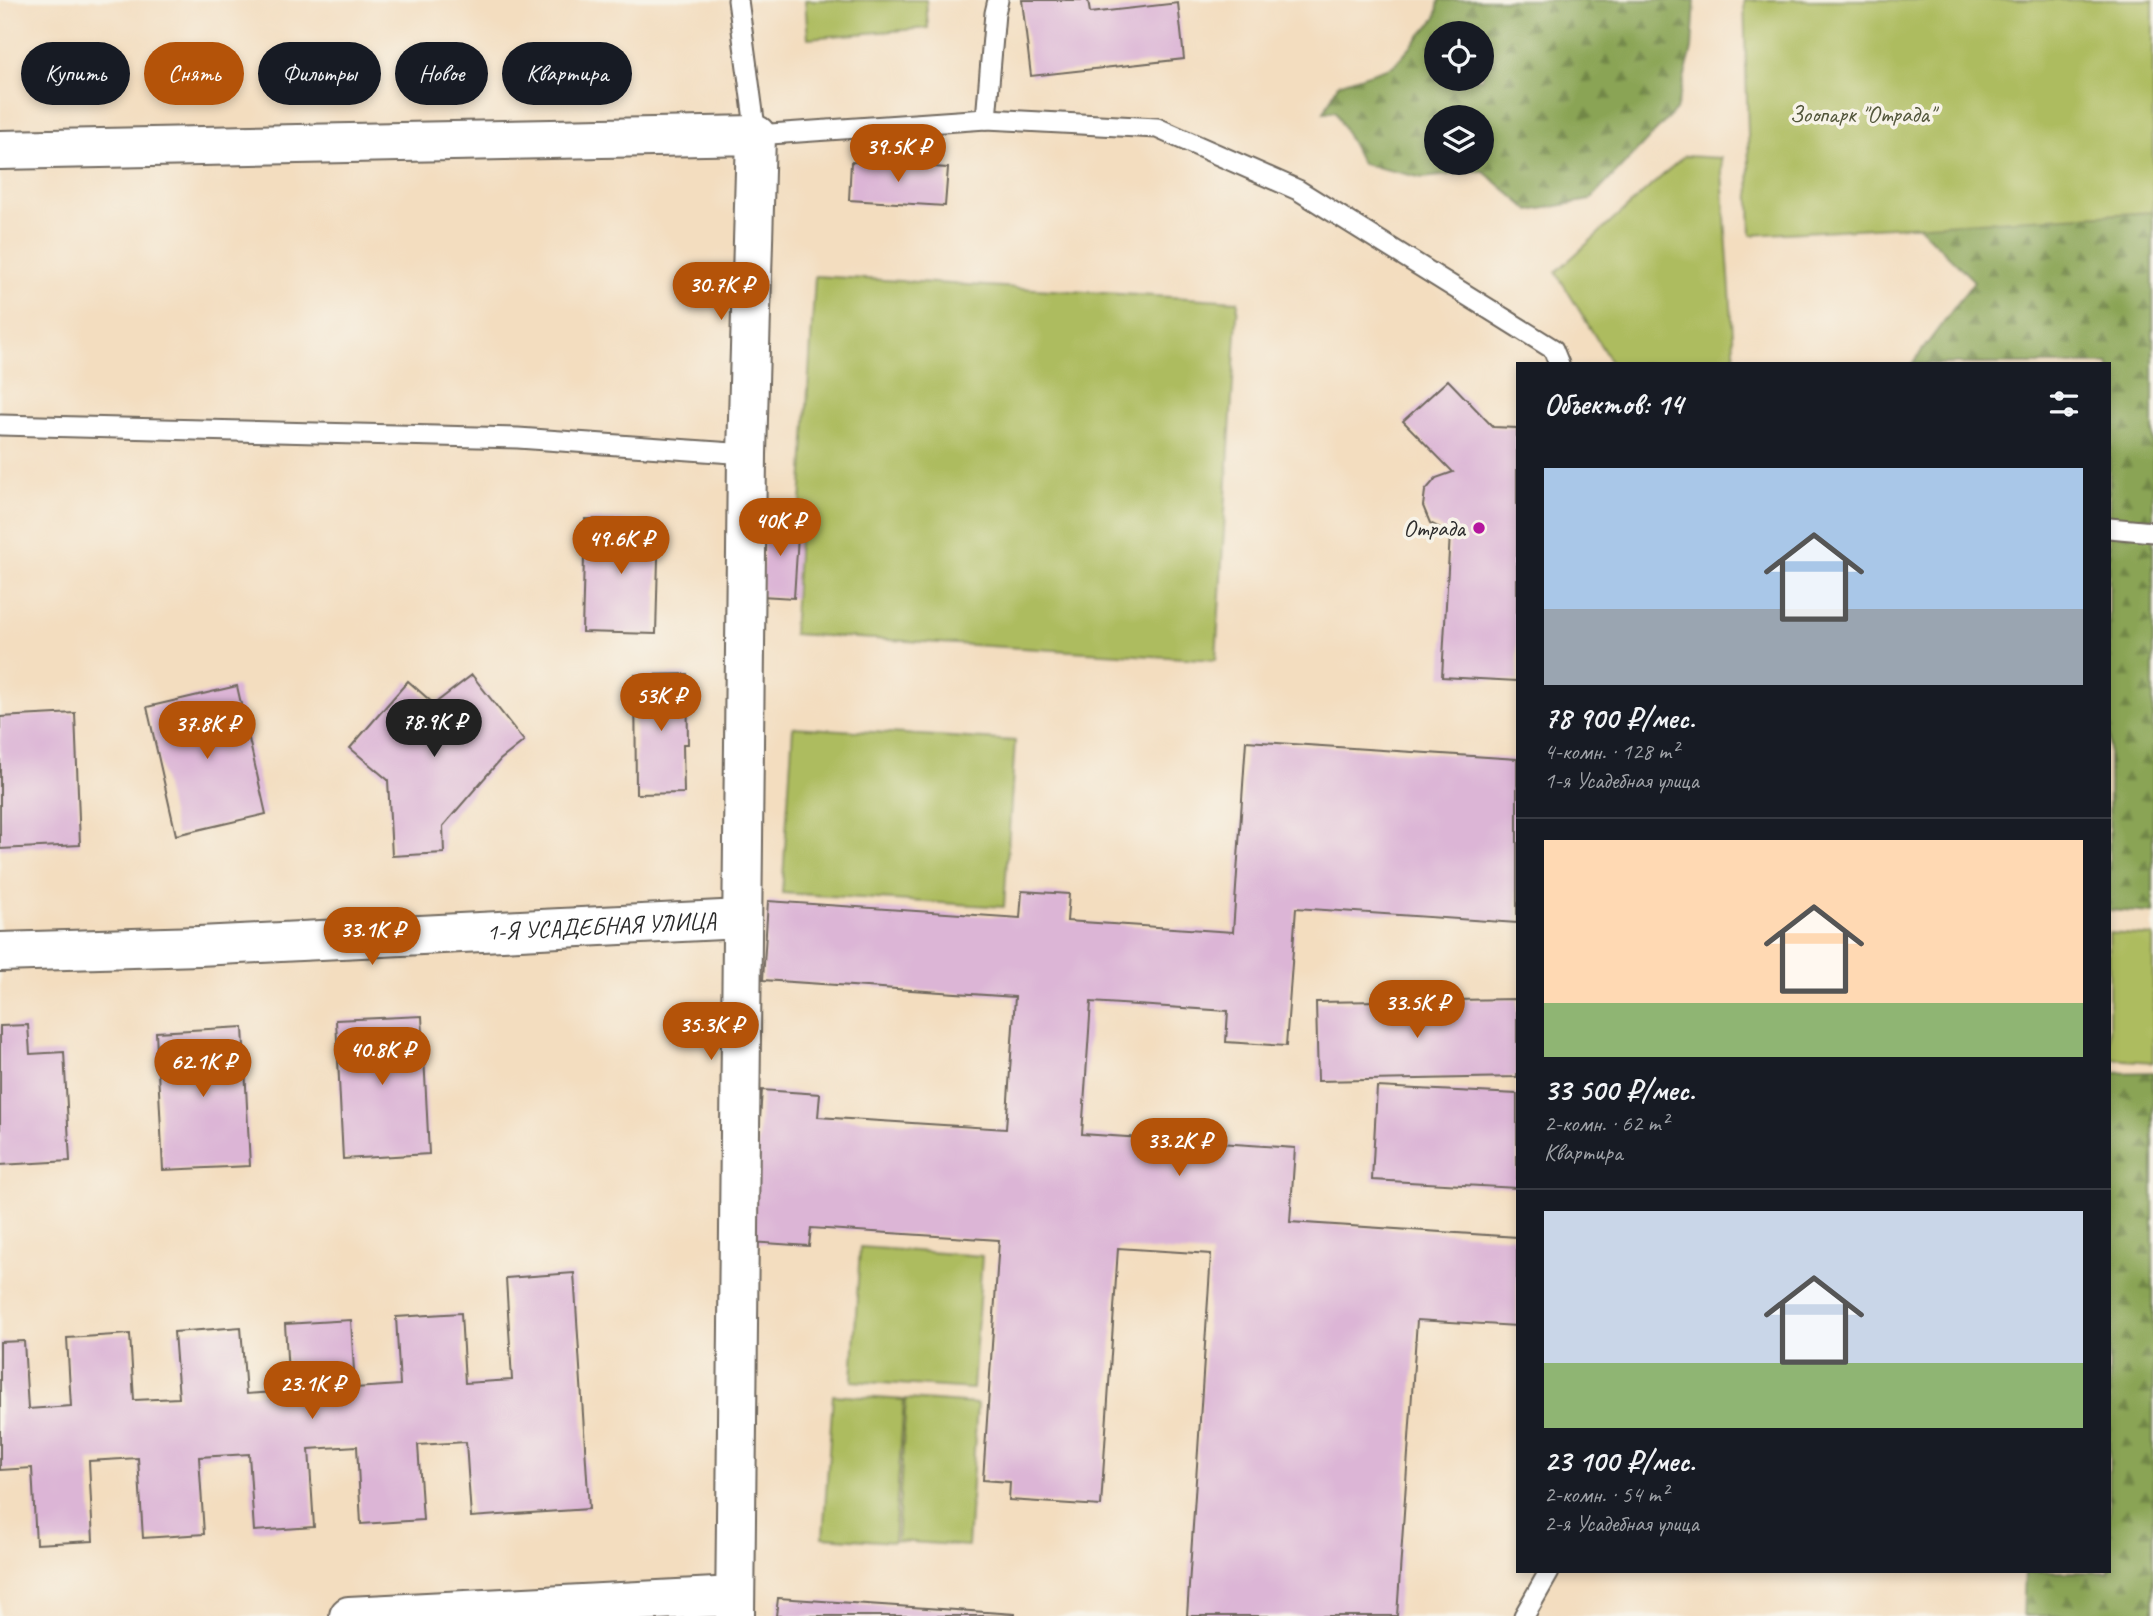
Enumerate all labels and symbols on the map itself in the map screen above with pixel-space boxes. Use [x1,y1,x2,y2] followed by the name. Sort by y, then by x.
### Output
[1789,99,1940,129] park label: Зоопарк "Отрада"
[833,124,963,184] pin: 39.5K ₽
[656,262,786,322] pin: 30.7K ₽
[731,498,829,558] pin: 40K ₽
[1403,513,1466,543] place label: Отрада
[556,516,686,576] pin: 49.6K ₽
[1471,520,1487,536] marker: Отрада
[612,674,710,733] pin: 53K ₽
[369,700,499,759] pin: 78.9K ₽
[142,702,272,761] pin: 37.8K ₽
[486,905,718,947] street label: 1-Я УСАДЕБНАЯ УЛИЦА
[307,908,437,967] pin: 33.1K ₽
[1352,981,1482,1040] pin: 33.5K ₽
[646,1002,776,1062] pin: 35.3K ₽
[317,1028,447,1087] pin: 40.8K ₽
[138,1040,268,1099] pin: 62.1K ₽
[1114,1118,1244,1178] pin: 33.2K ₽
[247,1362,377,1421] pin: 23.1K ₽

